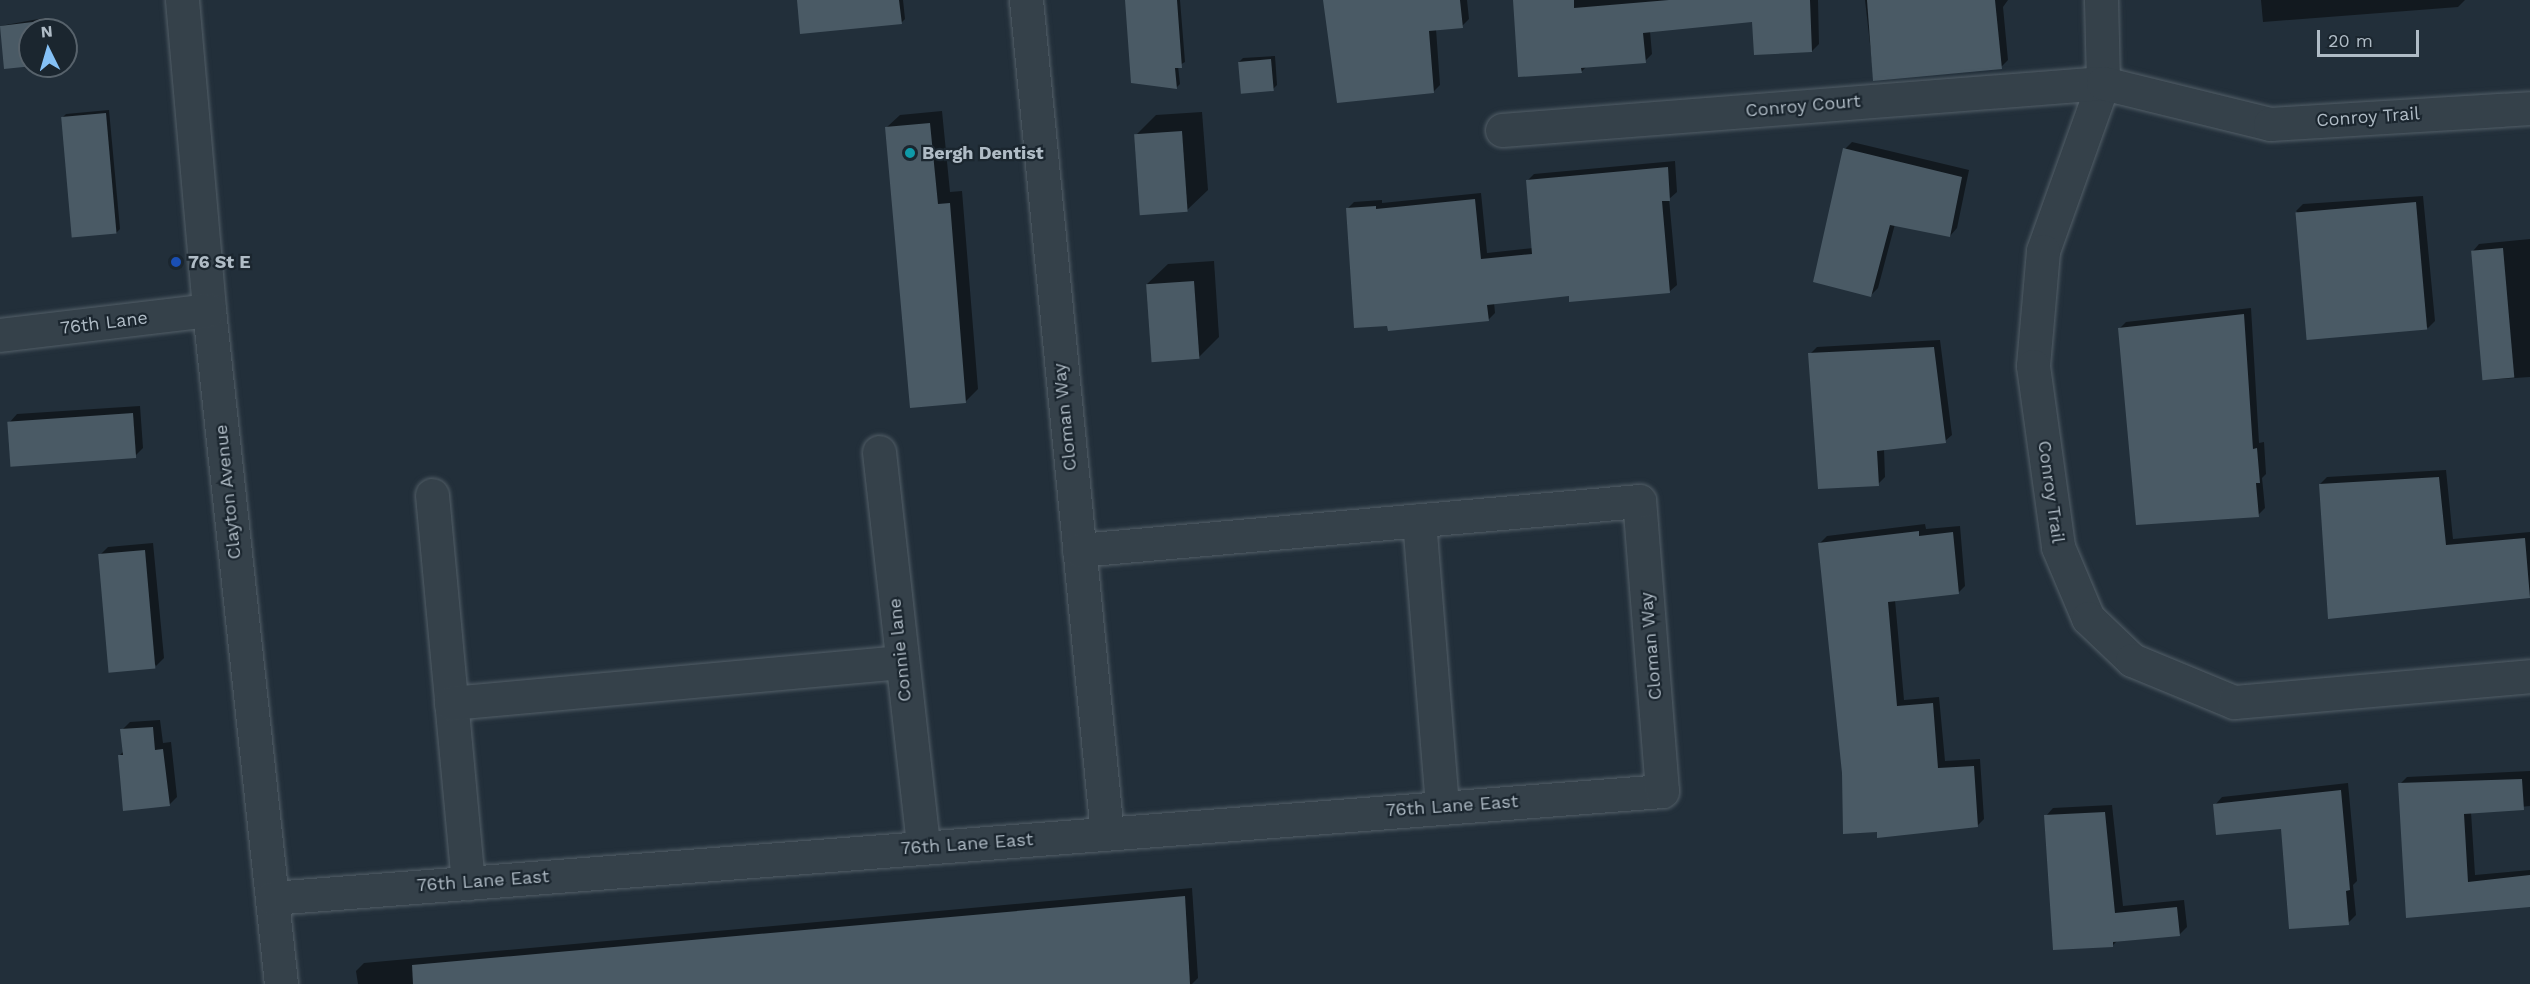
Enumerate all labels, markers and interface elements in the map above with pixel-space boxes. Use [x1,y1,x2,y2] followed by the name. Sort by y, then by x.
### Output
[18,18,78,78] north arrow
[2320,18,2422,56] scale bar
[40,22,53,42] text: N
[2328,30,2373,51] text: 20 m
[1744,90,1862,122] street label: Conroy Court
[2315,103,2421,131] street label: Conroy Trail
[922,142,1044,164] place label: Bergh Dentist
[903,146,917,160] marker: Bergh Dentist
[188,251,251,273] place label: 76 St E
[169,255,183,269] marker: 76 St E
[59,307,149,339] street label: 76th Lane
[1049,362,1081,472] street label: Cloman Way
[210,423,246,561] street label: Clayton Avenue
[2033,439,2069,545] street label: Conroy Trail
[1635,591,1667,701] street label: Cloman Way
[884,597,916,703] street label: Connie lane
[1385,791,1519,821] street label: 76th Lane East
[900,829,1034,859] street label: 76th Lane East
[416,866,550,896] street label: 76th Lane East

